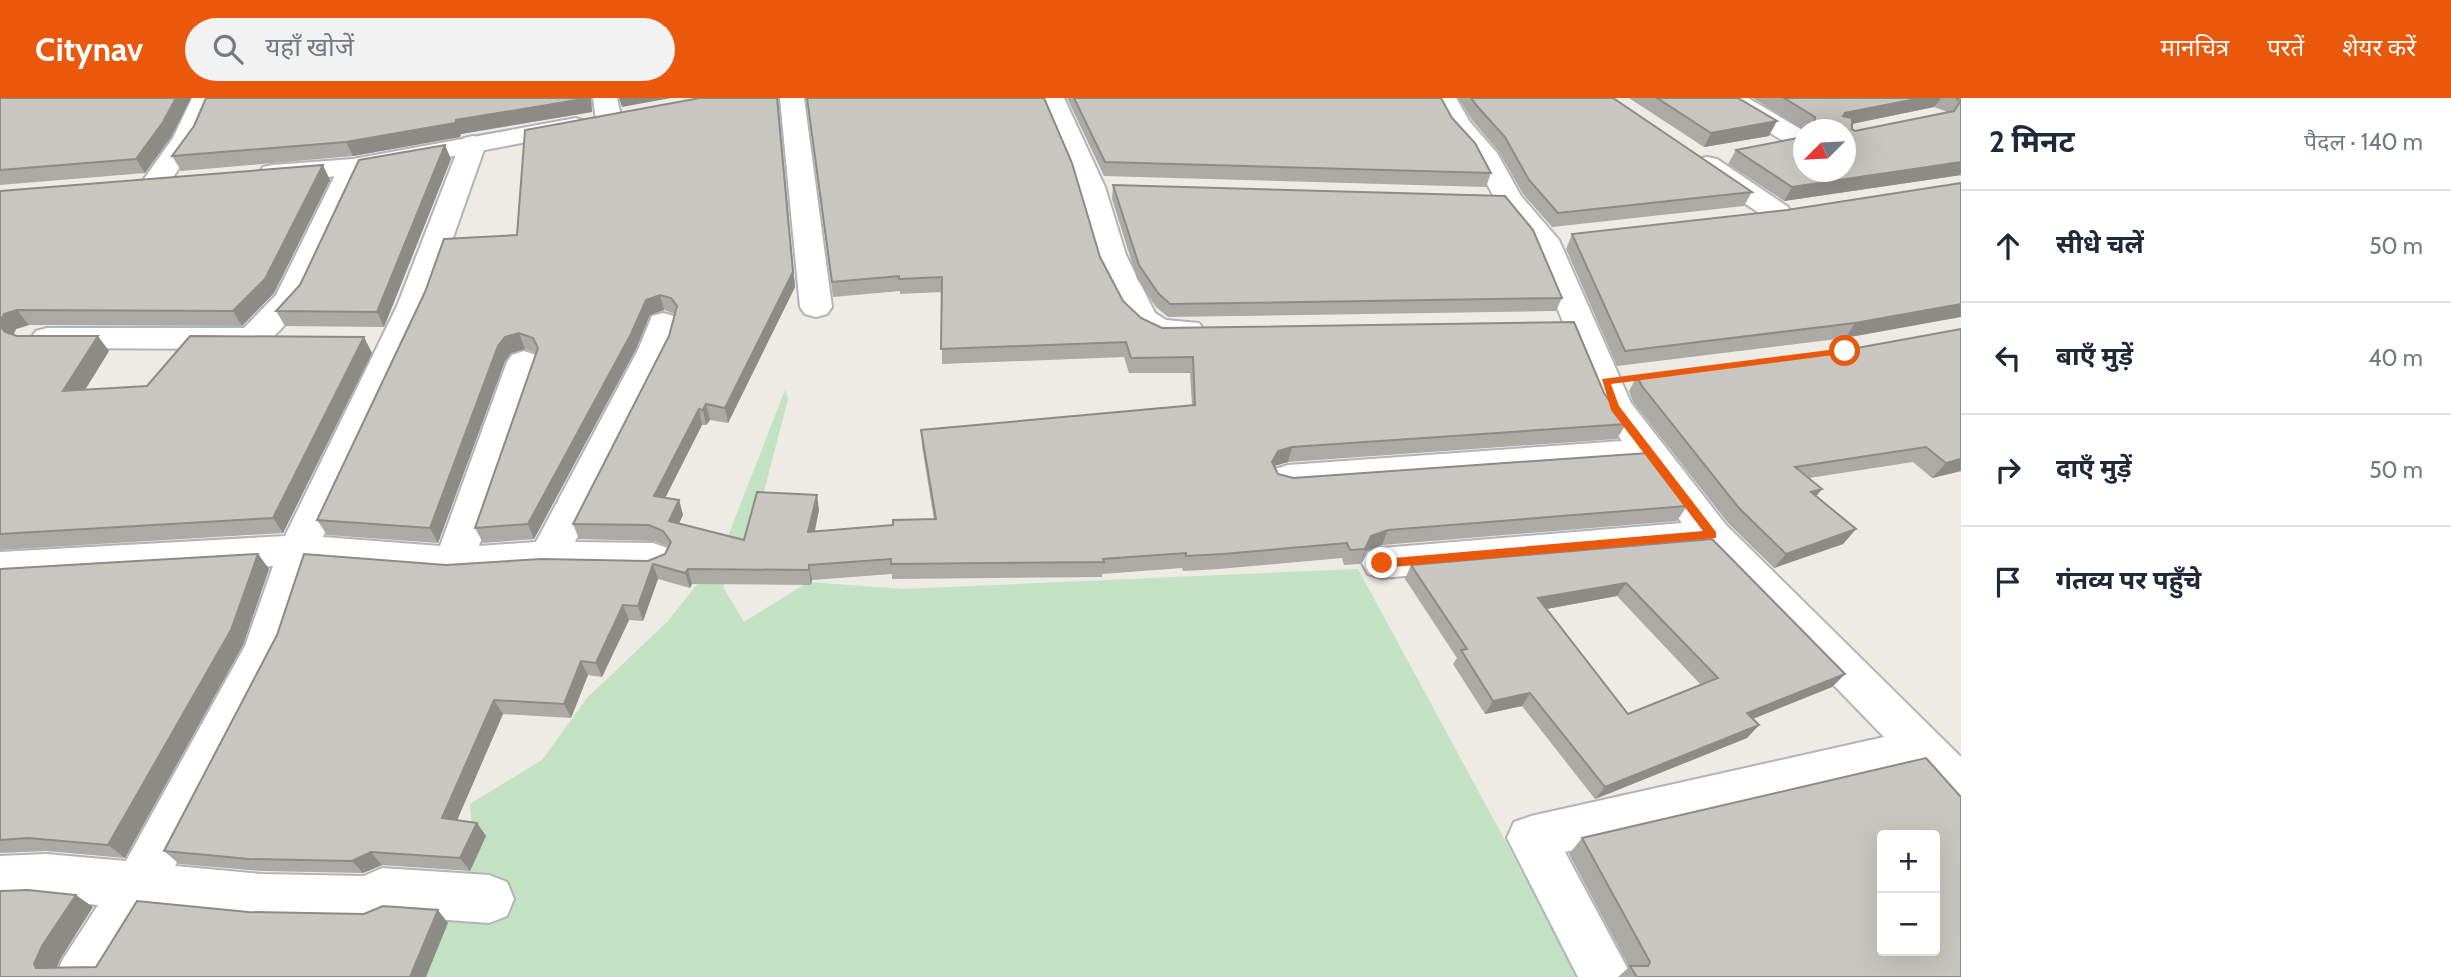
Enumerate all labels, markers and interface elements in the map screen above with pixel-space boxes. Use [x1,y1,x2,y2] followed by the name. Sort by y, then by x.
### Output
[185,18,675,81] search box
[35,29,143,69] text: Citynav
[209,30,247,68] icon: search
[265,31,354,63] text: यहाँ खोजें
[2161,33,2229,62] text: मानचित्र
[2267,33,2304,62] text: परतें
[2342,33,2416,62] text: शेयर करें
[1793,119,1856,182] north arrow
[1989,123,2075,160] text: 2 मिनट
[2304,128,2423,156] text: पैदल · 140 m
[1989,227,2027,265] icon: ahead
[2056,228,2144,260] text: सीधे चलें
[2369,232,2423,260] text: 50 m
[1829,335,1860,366] route start
[1989,339,2027,377] icon: left
[2056,340,2133,372] text: बाएँ मुड़ें
[2368,344,2423,372] text: 40 m
[1989,451,2027,489] icon: right
[2056,452,2132,484] text: दाएँ मुड़ें
[2369,456,2423,484] text: 50 m
[1366,547,1397,578] route end
[1989,563,2027,601] icon: arrive
[2056,564,2201,596] text: गंतव्य पर पहुँचे
[1877,830,1940,956] map controls
[1877,830,1940,893] button: +
[1877,893,1940,956] button: −

